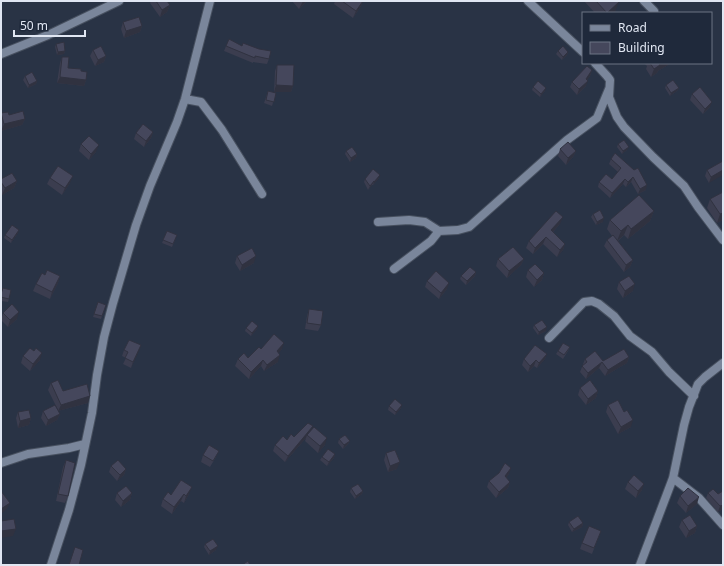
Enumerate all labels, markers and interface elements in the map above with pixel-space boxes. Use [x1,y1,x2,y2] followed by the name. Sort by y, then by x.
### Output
[14,12,85,38] scale bar
[582,12,712,64] legend
[20,17,48,34] text: 50 m
[618,19,647,36] text: Road
[618,39,665,56] text: Building

